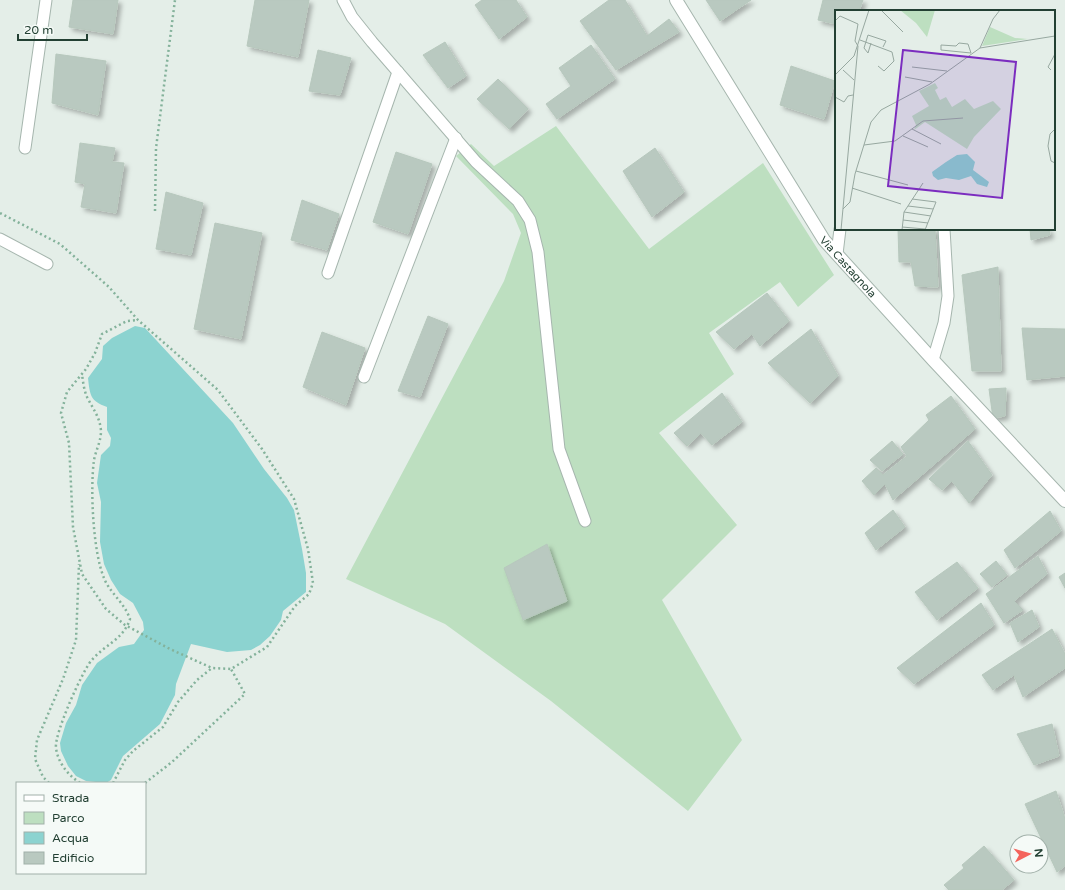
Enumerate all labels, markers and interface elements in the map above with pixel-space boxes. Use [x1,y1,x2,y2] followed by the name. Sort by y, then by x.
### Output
[835,10,1055,230] inset map
[18,16,87,42] scale bar
[24,23,53,37] text: 20 m
[817,234,879,300] street label: Via Castagnola
[16,782,146,874] legend
[52,791,89,805] text: Strada
[52,811,85,825] text: Parco
[52,831,89,845] text: Acqua
[1009,834,1049,874] north arrow
[1032,848,1045,858] text: N
[52,851,94,865] text: Edificio

